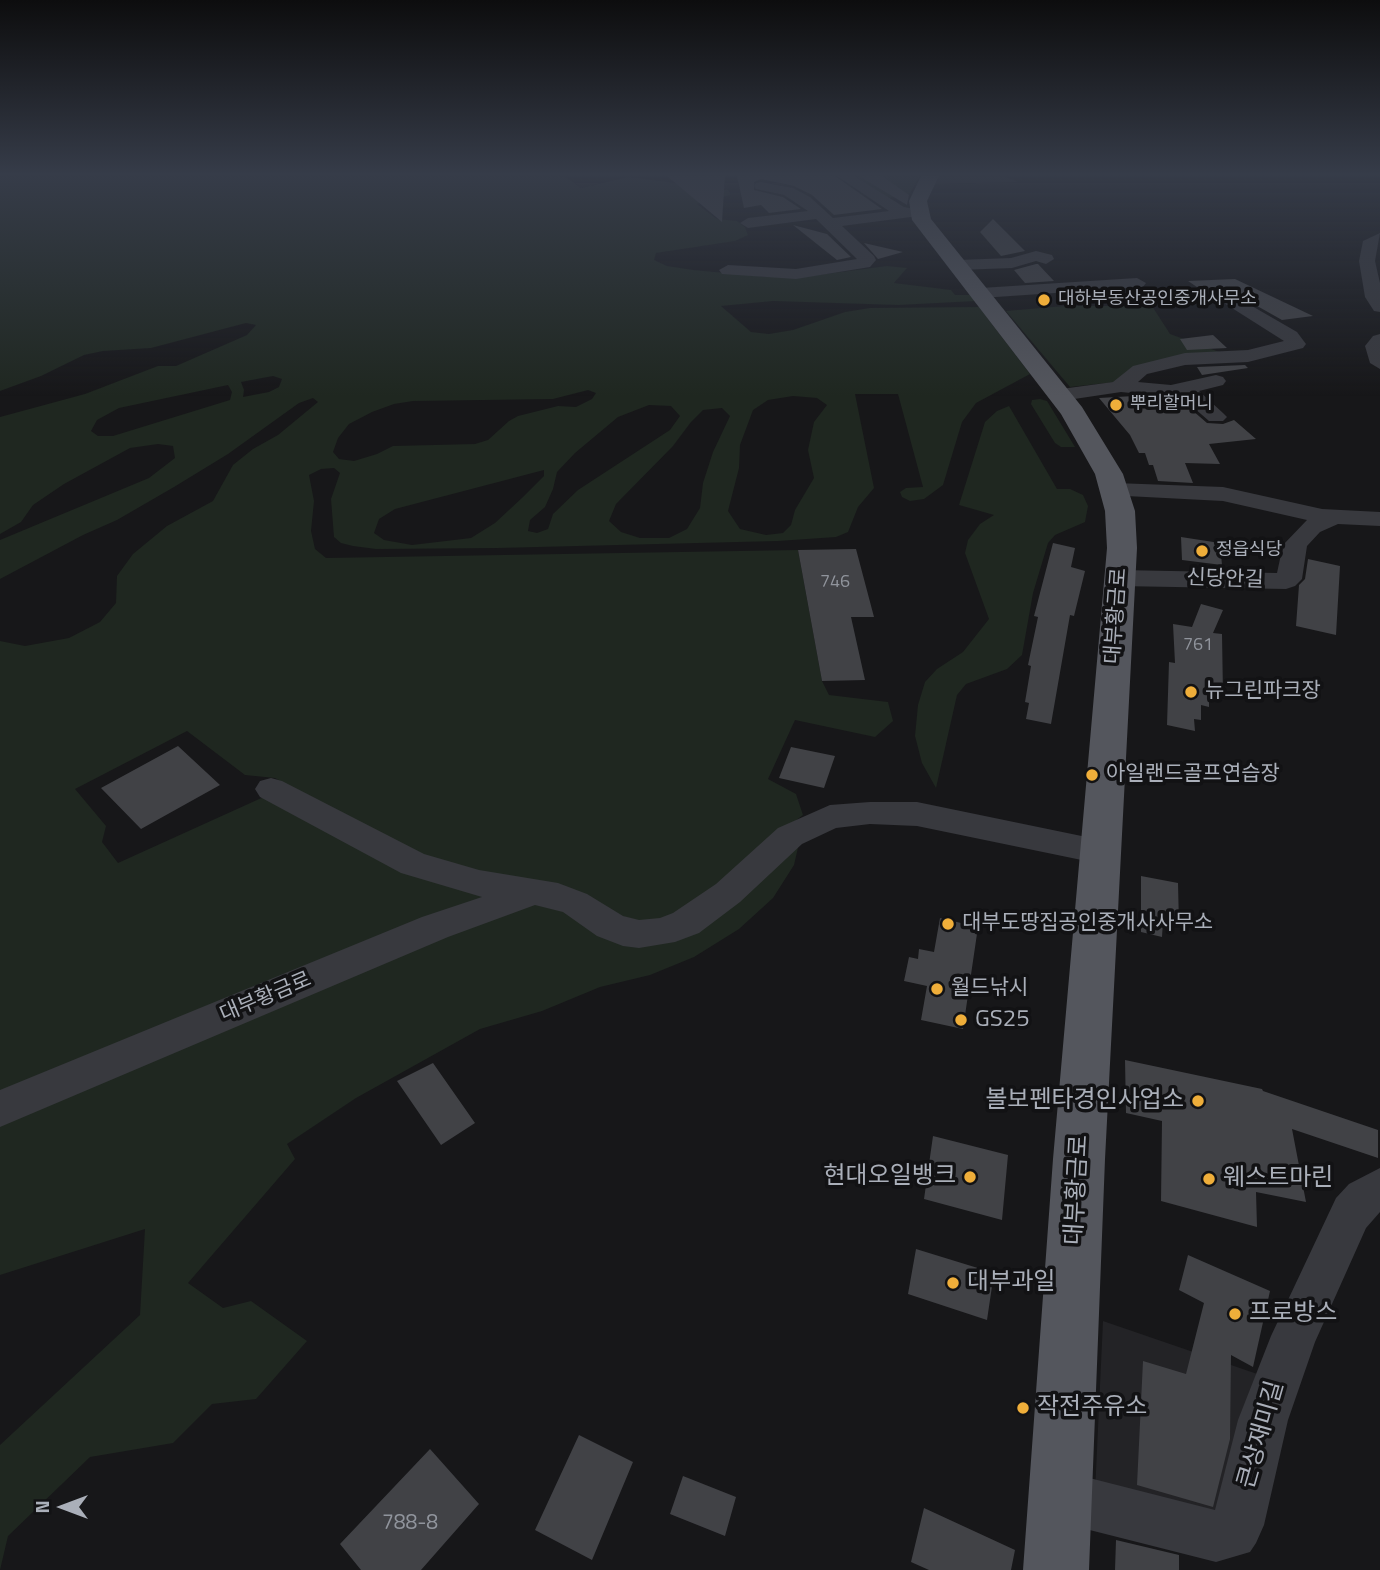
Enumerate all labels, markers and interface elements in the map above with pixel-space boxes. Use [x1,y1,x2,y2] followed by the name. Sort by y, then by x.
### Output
[1058,289,1257,311] place label: 대하부동산공인중개사무소
[1036,292,1052,308] marker: 대하부동산공인중개사무소
[1130,394,1213,416] place label: 뿌리할머니
[1108,397,1124,413] marker: 뿌리할머니
[1216,540,1282,562] place label: 정읍식당
[1194,543,1210,559] marker: 정읍식당
[1186,566,1264,594] street label: 신당안길
[1101,567,1133,665] street label: 대부황금로
[820,572,850,594] house number: 746
[1183,635,1213,657] house number: 761
[1205,679,1321,705] place label: 뉴그린파크장
[1183,684,1199,700] marker: 뉴그린파크장
[1106,762,1280,788] place label: 아일랜드골프연습장
[1084,767,1100,783] marker: 아일랜드골프연습장
[962,911,1213,937] place label: 대부도땅집공인중개사사무소
[940,916,956,932] marker: 대부도땅집공인중개사사무소
[217,968,315,1028] street label: 대부황금로
[951,976,1028,1002] place label: 월드낚시
[929,981,945,997] marker: 월드낚시
[975,1006,1030,1034] place label: GS25
[953,1012,969,1028] marker: GS25
[985,1087,1184,1115] place label: 볼보펜타경인사업소
[1190,1093,1206,1109] marker: 볼보펜타경인사업소
[1061,1134,1095,1246] street label: 대부황금로
[824,1163,956,1191] place label: 현대오일뱅크
[1223,1165,1333,1193] place label: 웨스트마린
[962,1169,978,1185] marker: 현대오일뱅크
[1201,1171,1217,1187] marker: 웨스트마린
[967,1269,1055,1297] place label: 대부과일
[945,1275,961,1291] marker: 대부과일
[1249,1300,1337,1328] place label: 프로방스
[1227,1306,1243,1322] marker: 프로방스
[1233,1378,1291,1492] street label: 큰상재미길
[1037,1394,1147,1422] place label: 작전주유소
[1015,1400,1031,1416] marker: 작전주유소
[28,1472,98,1542] north arrow
[27,1500,56,1514] text: N
[382,1511,438,1537] house number: 788-8

